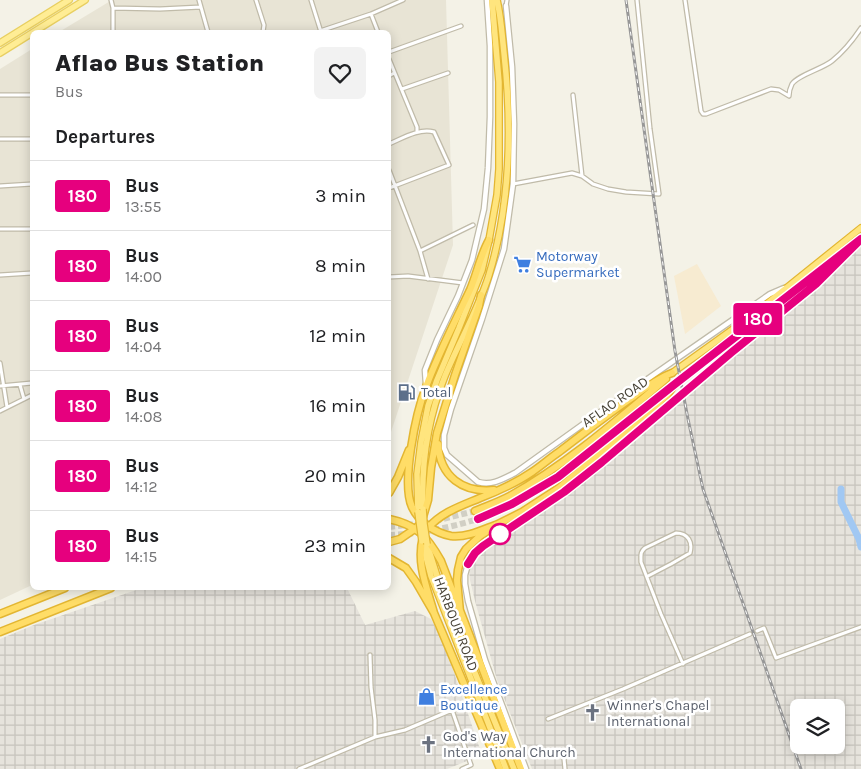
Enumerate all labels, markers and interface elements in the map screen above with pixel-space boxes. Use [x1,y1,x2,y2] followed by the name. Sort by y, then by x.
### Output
[314,47,366,99] button: heart
[55,49,264,77] text: Aflao Bus Station
[55,82,83,101] text: Bus
[55,126,155,148] text: Departures
[125,175,159,197] text: Bus
[68,185,97,207] text: 180
[315,185,366,207] text: 3 min
[125,197,162,216] text: 13:55
[125,245,159,267] text: Bus
[536,248,620,281] place label: Motorway Supermarket
[512,254,532,274] supermarket icon: Motorway Supermarket
[68,255,97,277] text: 180
[315,255,366,277] text: 8 min
[125,267,162,286] text: 14:00
[729,303,787,335] line badge: 180
[743,308,773,330] text: 180
[125,315,159,337] text: Bus
[68,325,97,347] text: 180
[309,325,366,347] text: 12 min
[125,337,161,356] text: 14:04
[578,373,652,431] street label: AFLAO ROAD
[397,382,417,402] fuel station icon: Total
[421,384,451,401] place label: Total
[125,385,159,407] text: Bus
[68,395,97,417] text: 180
[309,395,366,417] text: 16 min
[125,407,162,426] text: 14:08
[125,455,159,477] text: Bus
[68,465,97,487] text: 180
[304,465,366,487] text: 20 min
[125,477,157,496] text: 14:12
[489,523,511,545] unlabelled marker
[125,525,159,547] text: Bus
[68,535,97,557] text: 180
[304,535,366,557] text: 23 min
[125,547,157,566] text: 14:15
[430,574,482,674] street label: HARBOUR ROAD
[440,681,507,714] place label: Excellence Boutique
[416,687,436,707] shop icon: Excellence Boutique
[607,697,709,730] place label: Winner's Chapel International
[790,699,845,754] map controls
[790,699,845,754] button: layers
[583,703,603,723] church icon: Winner's Chapel International
[443,728,576,761] place label: God's Way International Church
[419,734,439,754] church icon: God's Way International Church

